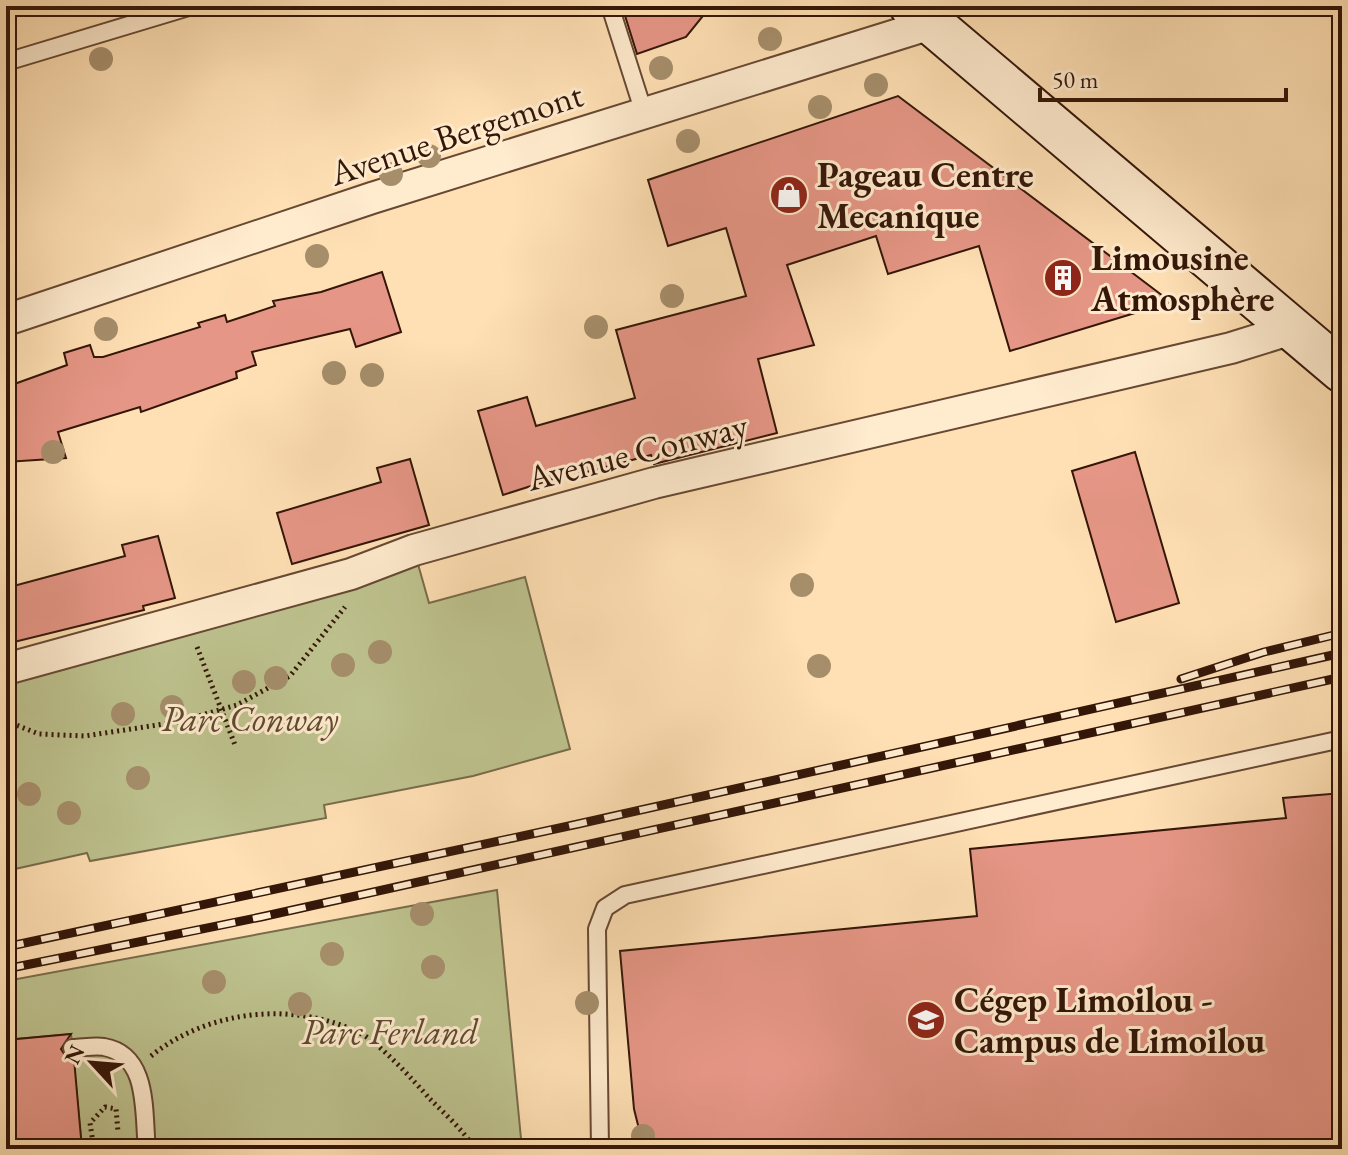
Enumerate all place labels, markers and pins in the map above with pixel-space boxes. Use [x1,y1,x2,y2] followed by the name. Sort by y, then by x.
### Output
[817,151,1034,239] place label: Pageau Centre Mecanique
[768,174,810,216] shop icon: Pageau Centre Mecanique
[1090,234,1274,322] place label: Limousine Atmosphère
[1042,257,1084,299] building icon: Limousine Atmosphère
[954,976,1265,1064] place label: Cégep Limoilou - Campus de Limoilou
[905,999,947,1041] school or university icon: Cégep Limoilou - Campus de Limoilou

